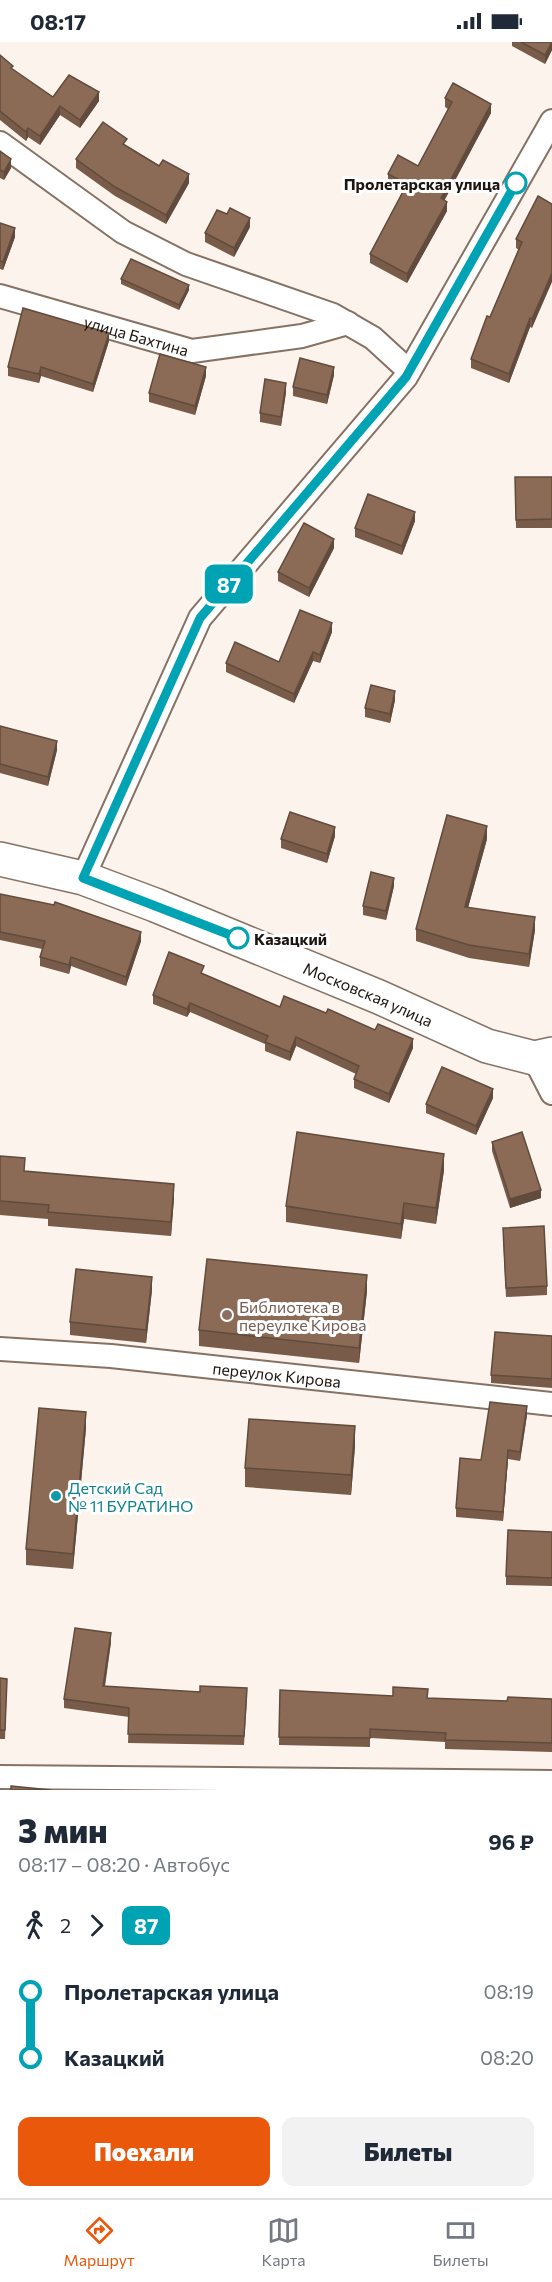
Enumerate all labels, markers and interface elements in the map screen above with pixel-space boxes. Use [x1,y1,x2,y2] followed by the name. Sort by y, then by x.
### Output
[30,8,86,35] text: 08:17
[505,172,527,194] marker: Пролетарская улица
[344,174,500,193] place label: Пролетарская улица
[82,311,191,359] street label: улица Бахтина
[202,564,256,604] line badge: 87
[217,572,241,597] text: 87
[227,927,249,949] marker: Казацкий
[254,929,327,948] place label: Казацкий
[301,958,436,1030] street label: Московская улица
[239,1297,366,1334] place label: Библиотека в переулке Кирова
[220,1308,234,1322] marker: Библиотека в переулке Кирова
[212,1358,342,1390] street label: переулок Кирова
[68,1478,193,1515] place label: Детский Сад № 11 БУРАТИНО
[49,1489,63,1503] marker: Детский Сад № 11 БУРАТИНО
[18,1809,107,1850] text: 3 мин
[488,1828,534,1855] text: 96 ₽
[18,1852,230,1876] text: 08:17 – 08:20 · Автобус
[18,1909,51,1942] icon: walk
[80,1909,113,1942] icon: forward
[60,1913,71,1937] text: 2
[134,1913,158,1938] text: 87
[64,1978,279,2005] text: Пролетарская улица
[483,1979,534,2003] text: 08:19
[64,2044,165,2071] text: Казацкий
[480,2045,534,2069] text: 08:20
[18,2117,270,2186] button: Поехали
[282,2117,534,2186] button: Билеты
[63,2214,135,2269] tab: Маршрут
[261,2214,306,2269] tab: Карта
[433,2214,489,2269] tab: Билеты

